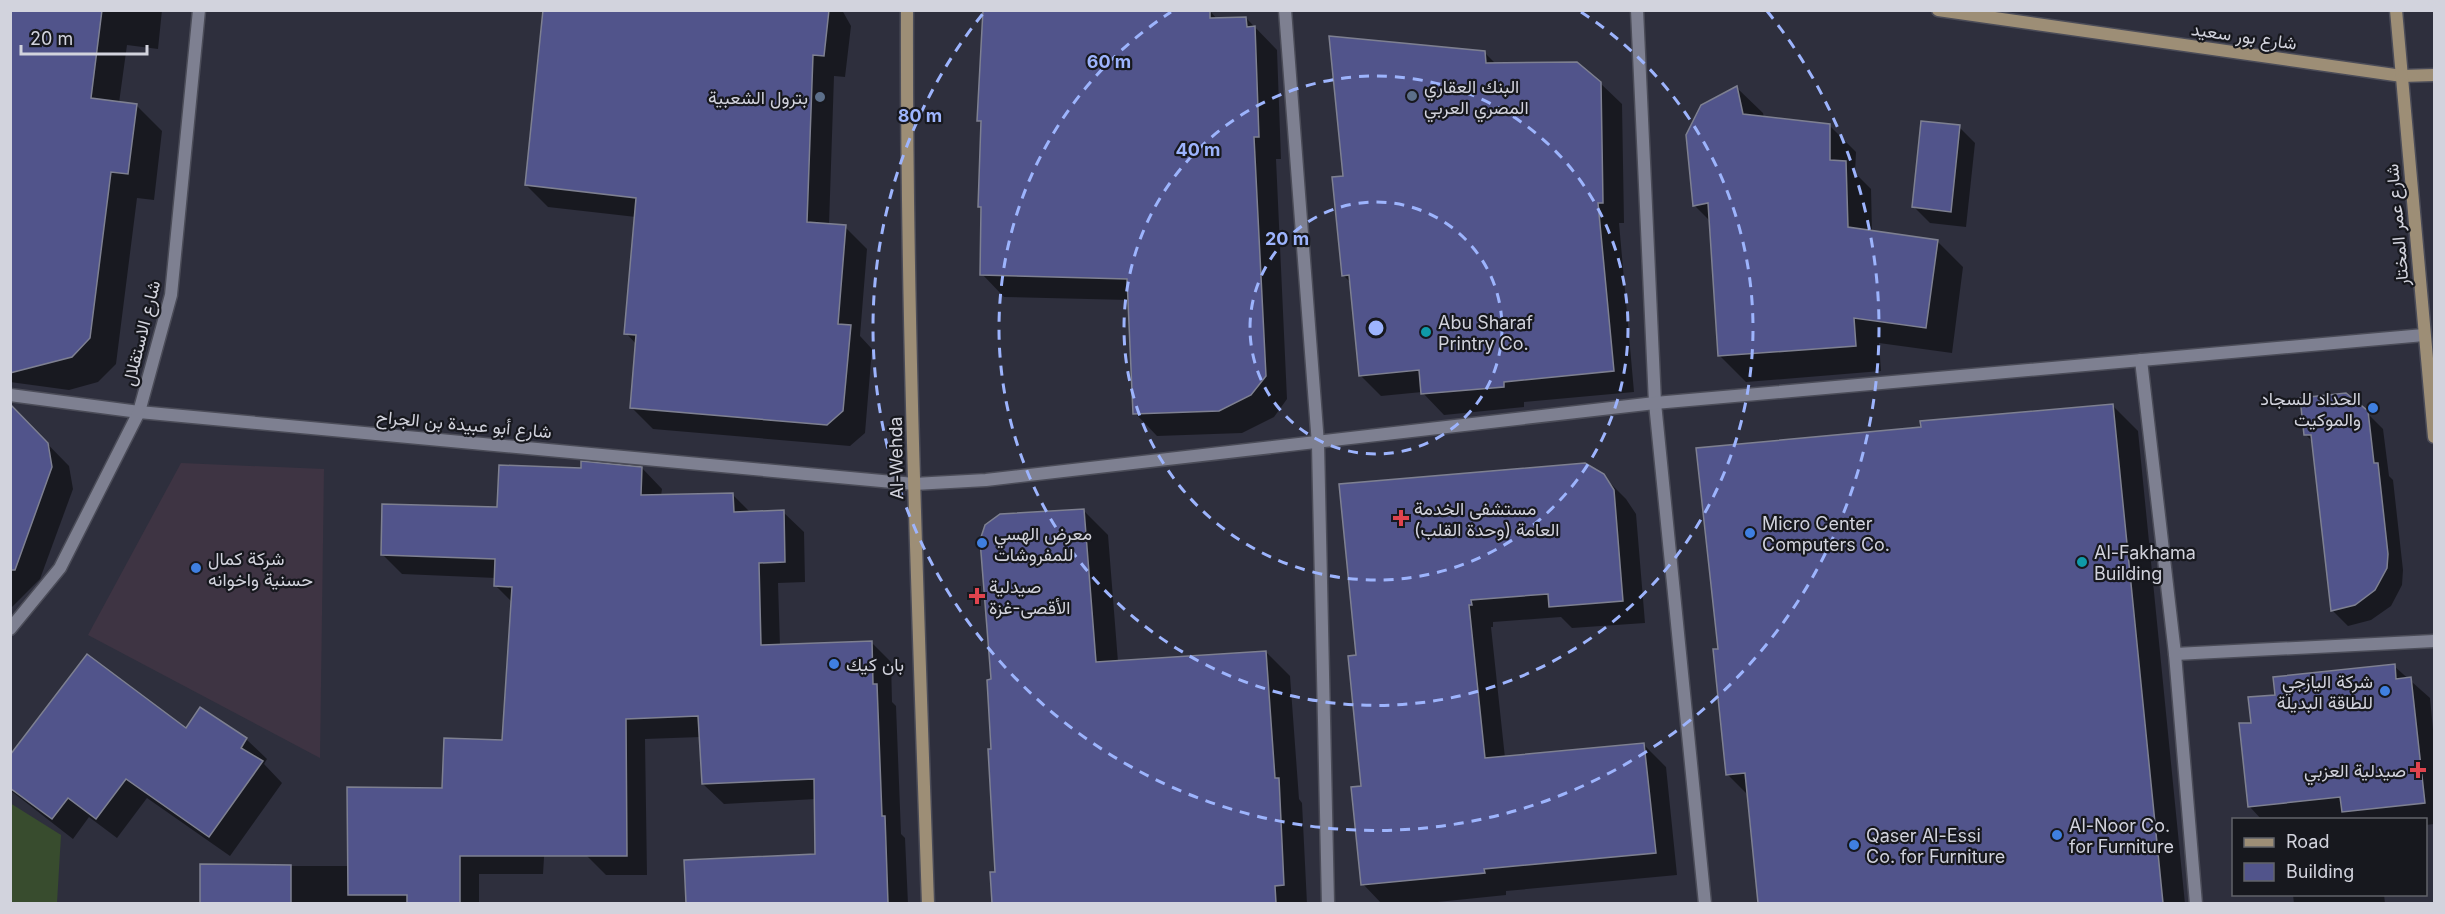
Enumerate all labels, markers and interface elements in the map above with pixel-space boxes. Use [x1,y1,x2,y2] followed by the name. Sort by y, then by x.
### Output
[21,18,147,56] scale bar
[2190,18,2298,56] street label: شارع بور سعيد
[30,28,73,49] text: 20 m
[1087,51,1131,72] text: 60 m
[1424,76,1529,123] place label: البنك العقاري المصري العربي
[708,87,808,109] place label: بترول الشعبية
[1405,89,1419,103] marker: البنك العقاري المصري العربي
[813,90,827,104] marker: بترول الشعبية
[898,105,942,126] text: 80 m
[1176,139,1221,160] text: 40 m
[2381,163,2415,288] street label: شارع عمر المختار
[1265,228,1309,249] text: 20 m
[118,278,166,388] street label: شارع الاستقلال
[1438,312,1533,354] place label: Abu Sharaf Printry Co.
[1366,318,1386,338] centre of rings
[1419,325,1433,339] marker: Abu Sharaf Printry Co.
[2260,388,2361,431] place label: الحداد للسجاد والموكيت
[2366,401,2380,415] marker: الحداد للسجاد والموكيت
[375,406,553,444] street label: شارع أبو عبيدة بن الجراح
[885,416,907,500] street label: Al-Wehda
[1414,498,1559,541] place label: مستشفى الخدمة العامة (وحدة القلب)
[1392,509,1410,527] marker: مستشفى الخدمة العامة (وحدة القلب)
[1762,513,1890,555] place label: Micro Center Computers Co.
[994,523,1092,566] place label: معرض الهسي للمفروشات
[1743,526,1757,540] marker: Micro Center Computers Co.
[975,536,989,550] marker: معرض الهسي للمفروشات
[2094,542,2196,584] place label: Al-Fakhama Building
[208,548,313,591] place label: شركة كمال حسنية واخوانه
[2075,555,2089,569] marker: Al-Fakhama Building
[189,561,203,575] marker: شركة كمال حسنية واخوانه
[989,576,1070,619] place label: صيدلية الأقصى-غزة
[970,589,984,603] marker: صيدلية الأقصى-غزة
[846,654,904,675] place label: بان كيك
[827,657,841,671] marker: بان كيك
[2277,671,2373,713] place label: شركة اليازجي للطاقة البديلة
[2378,684,2392,698] marker: شركة اليازجي للطاقة البديلة
[2304,760,2406,786] place label: صيدلية العزبي
[2411,763,2425,777] marker: صيدلية العزبي
[2069,815,2174,857] place label: Al-Noor Co. for Furniture
[2232,818,2427,896] legend
[1866,825,2005,867] place label: Qaser Al-Essi Co. for Furniture
[2050,828,2064,842] marker: Al-Noor Co. for Furniture
[2286,831,2329,852] text: Road
[1847,838,1861,852] marker: Qaser Al-Essi Co. for Furniture
[2286,861,2354,882] text: Building

